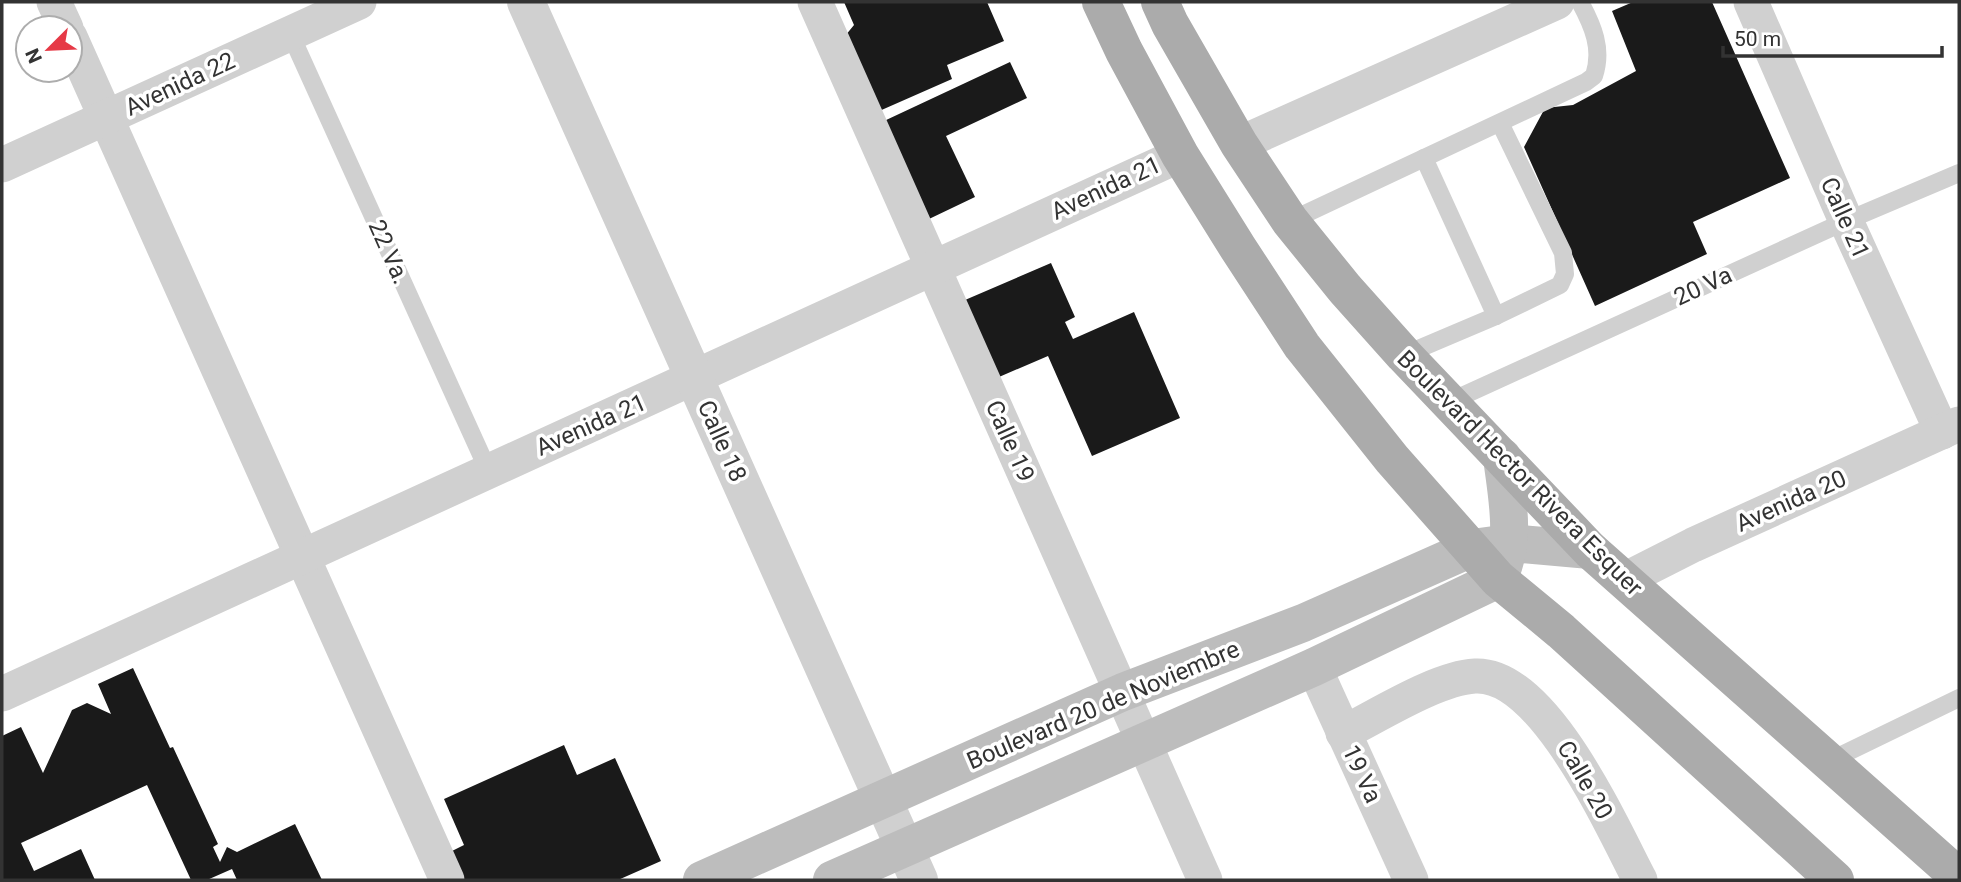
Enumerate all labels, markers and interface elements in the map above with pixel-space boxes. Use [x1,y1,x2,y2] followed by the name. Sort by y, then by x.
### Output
[14,14,84,84] north arrow
[1723,14,1942,58] scale bar
[1734,27,1781,51] text: 50 m
[21,45,47,67] text: N
[121,46,239,122] street label: Avenida 22
[1047,150,1165,226] street label: Avenida 21
[1815,173,1875,263] street label: Calle 21
[363,216,415,288] street label: 22 Va.
[1670,260,1736,312] street label: 20 Va
[1392,345,1648,601] street label: Boulevard Hector Rivera Esquer
[531,388,651,462] street label: Avenida 21
[692,396,752,486] street label: Calle 18
[980,396,1040,486] street label: Calle 19
[1731,464,1851,538] street label: Avenida 20
[963,635,1243,775] street label: Boulevard 20 de Noviembre
[1551,736,1619,824] street label: Calle 20
[1336,741,1388,807] street label: 19 Va

